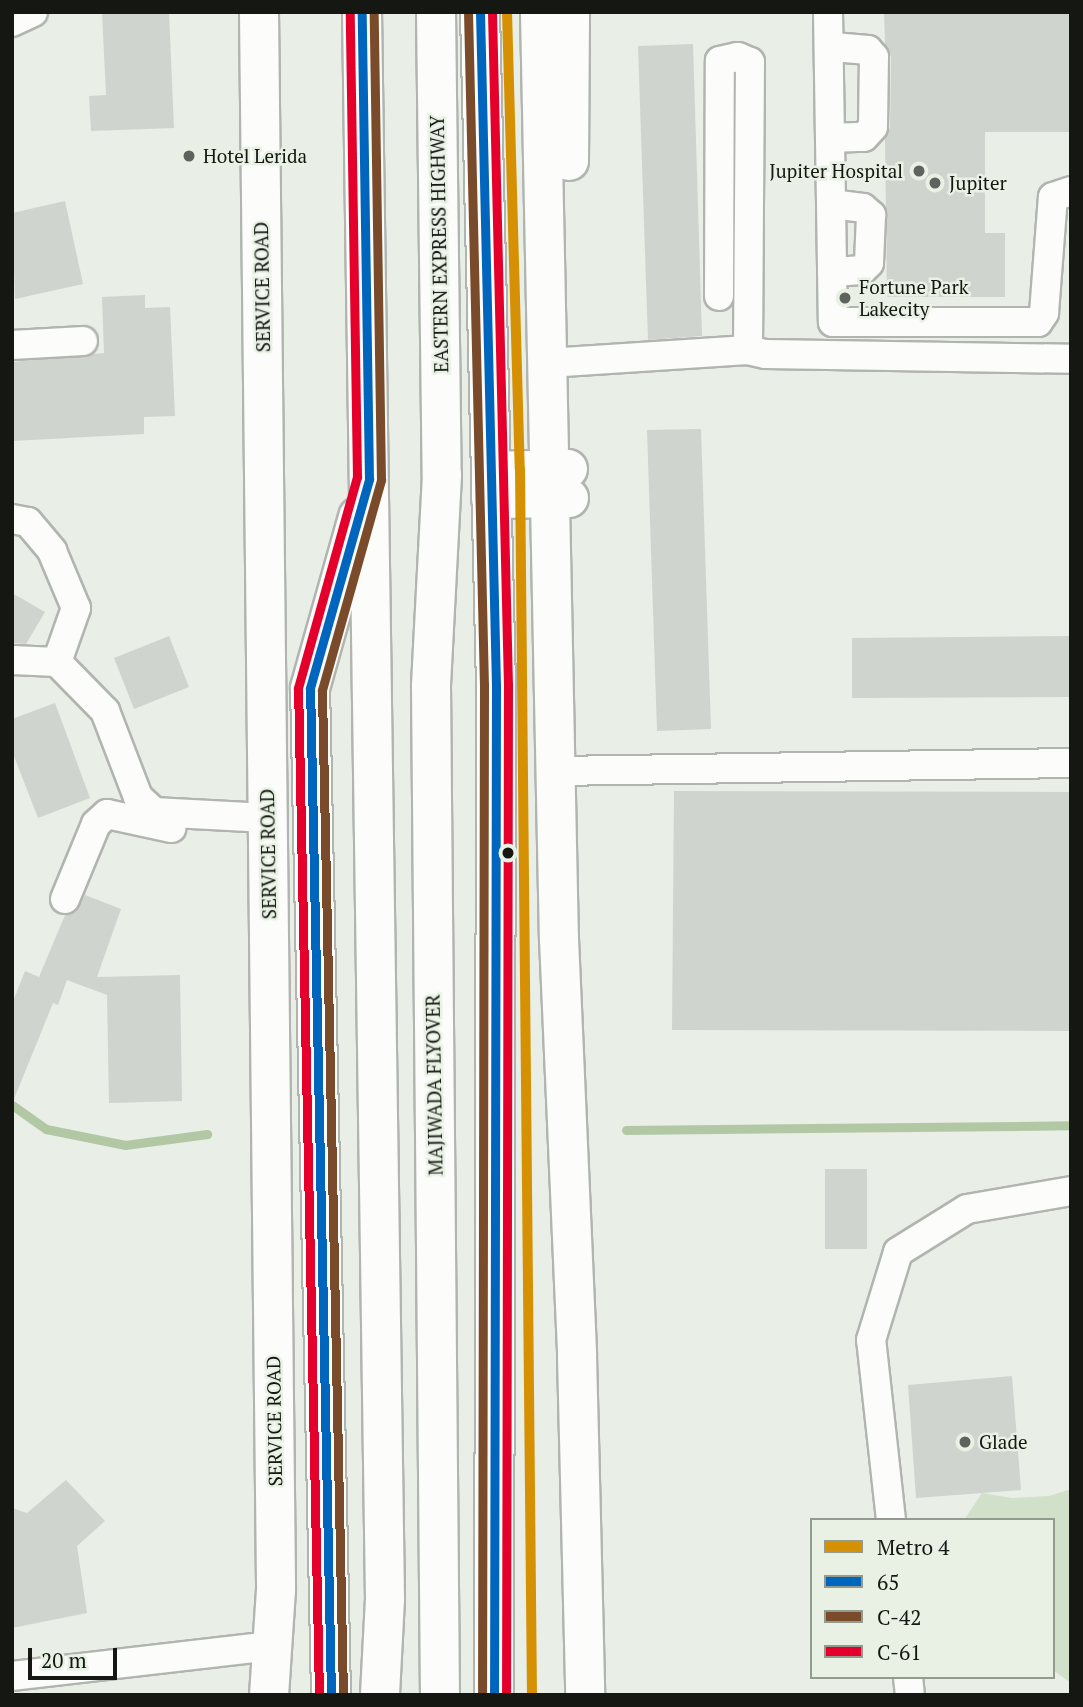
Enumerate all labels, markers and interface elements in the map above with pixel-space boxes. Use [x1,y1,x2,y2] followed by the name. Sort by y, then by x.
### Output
[425,115,453,373] street label: EASTERN EXPRESS HIGHWAY
[203,145,307,167] place label: Hotel Lerida
[181,148,197,164] marker: Hotel Lerida
[769,160,903,182] place label: Jupiter Hospital
[909,161,929,181] marker: Jupiter Hospital
[949,172,1007,194] place label: Jupiter
[927,175,943,191] marker: Jupiter
[249,222,275,352] street label: SERVICE ROAD
[859,276,969,320] place label: Fortune Park Lakecity
[837,290,853,306] marker: Fortune Park Lakecity
[255,789,281,919] street label: SERVICE ROAD
[501,846,515,860] unlabelled marker
[421,994,447,1176] street label: MAJIWADA FLYOVER
[261,1356,287,1486] street label: SERVICE ROAD
[979,1431,1027,1453] place label: Glade
[957,1434,973,1450] marker: Glade
[810,1518,1055,1679] legend
[877,1533,950,1561] text: Metro 4
[877,1568,899,1596] text: 65
[877,1603,921,1631] text: C-42
[32,1634,121,1678] scale bar
[877,1638,921,1666] text: C-61
[41,1646,87,1674] text: 20 m

